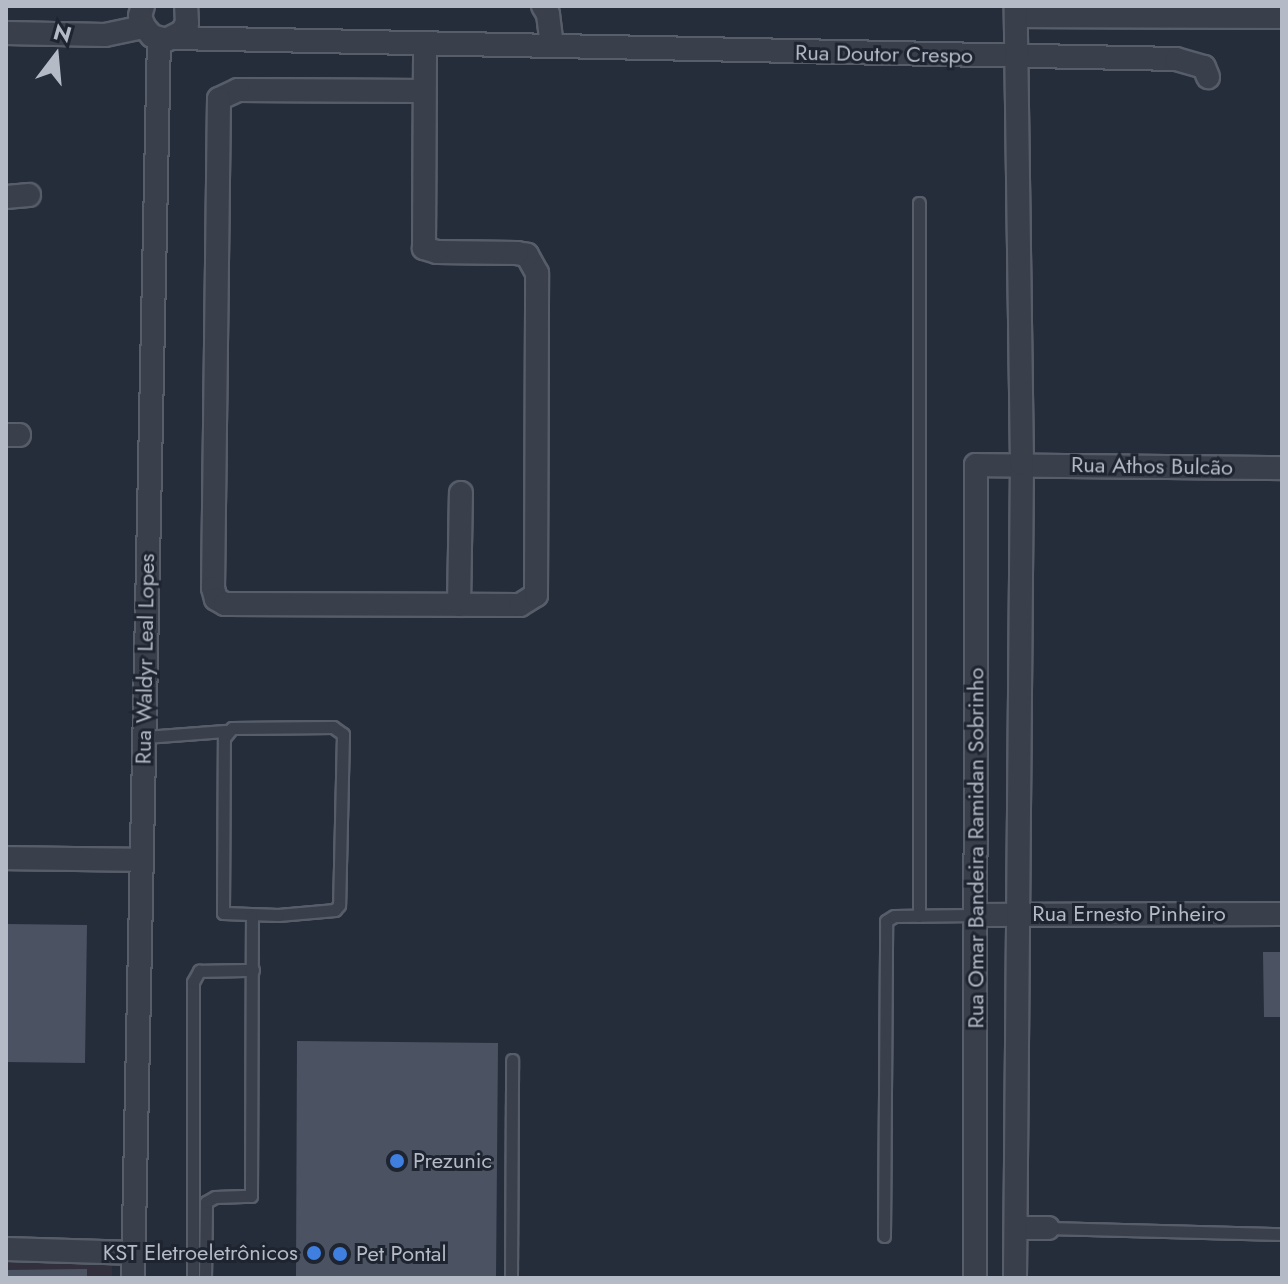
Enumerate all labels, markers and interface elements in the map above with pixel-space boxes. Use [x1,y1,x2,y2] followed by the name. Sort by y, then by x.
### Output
[50,15,75,51] text: N
[16,16,96,96] north arrow
[795,39,973,69] street label: Rua Doutor Crespo
[1071,451,1233,481] street label: Rua Athos Bulcão
[130,553,160,765] street label: Rua Waldyr Leal Lopes
[963,667,989,1029] street label: Rua Omar Bandeira Ramidan Sobrinho
[1032,901,1226,927] street label: Rua Ernesto Pinheiro
[413,1148,492,1174] place label: Prezunic
[388,1152,406,1170] marker: Prezunic
[103,1240,298,1266] place label: KST Eletroeletrônicos
[356,1241,446,1267] place label: Pet Pontal
[305,1244,323,1262] marker: KST Eletroeletrônicos
[331,1245,349,1263] marker: Pet Pontal

